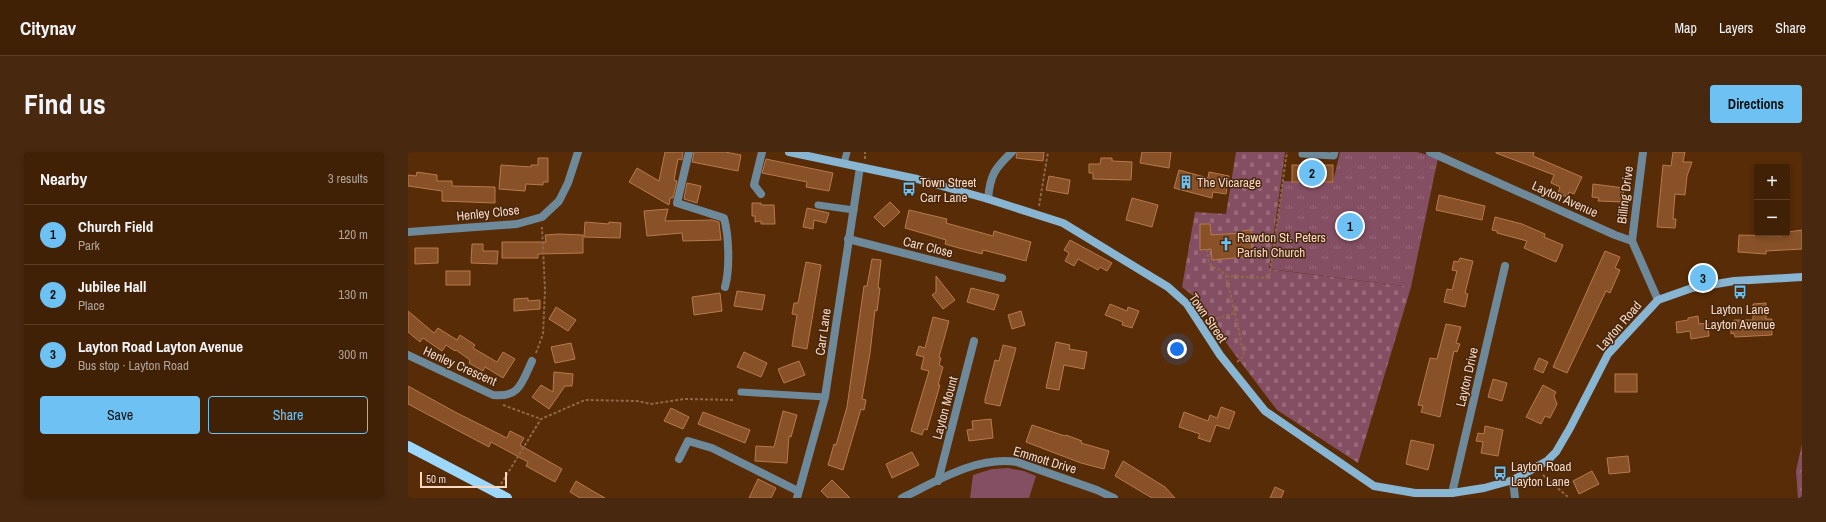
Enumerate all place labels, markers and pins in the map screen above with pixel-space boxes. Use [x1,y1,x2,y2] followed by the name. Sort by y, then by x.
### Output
[1299,158,1325,188] pin: 2
[920,174,976,206] place label: Town Street Carr Lane
[1178,174,1194,190] building icon: The Vicarage
[1197,174,1261,191] place label: The Vicarage
[901,181,917,197] bus stop icon: Town Street Carr Lane
[1337,211,1363,241] pin: 1
[1237,229,1326,261] place label: Rawdon St. Peters Parish Church
[1218,236,1234,252] church icon: Rawdon St. Peters Parish Church
[1690,263,1716,293] pin: 3
[1732,284,1748,300] bus stop icon: Layton Lane Layton Avenue
[1705,301,1775,333] place label: Layton Lane Layton Avenue
[1511,458,1572,490] place label: Layton Road Layton Lane
[1492,465,1508,481] bus stop icon: Layton Road Layton Lane

